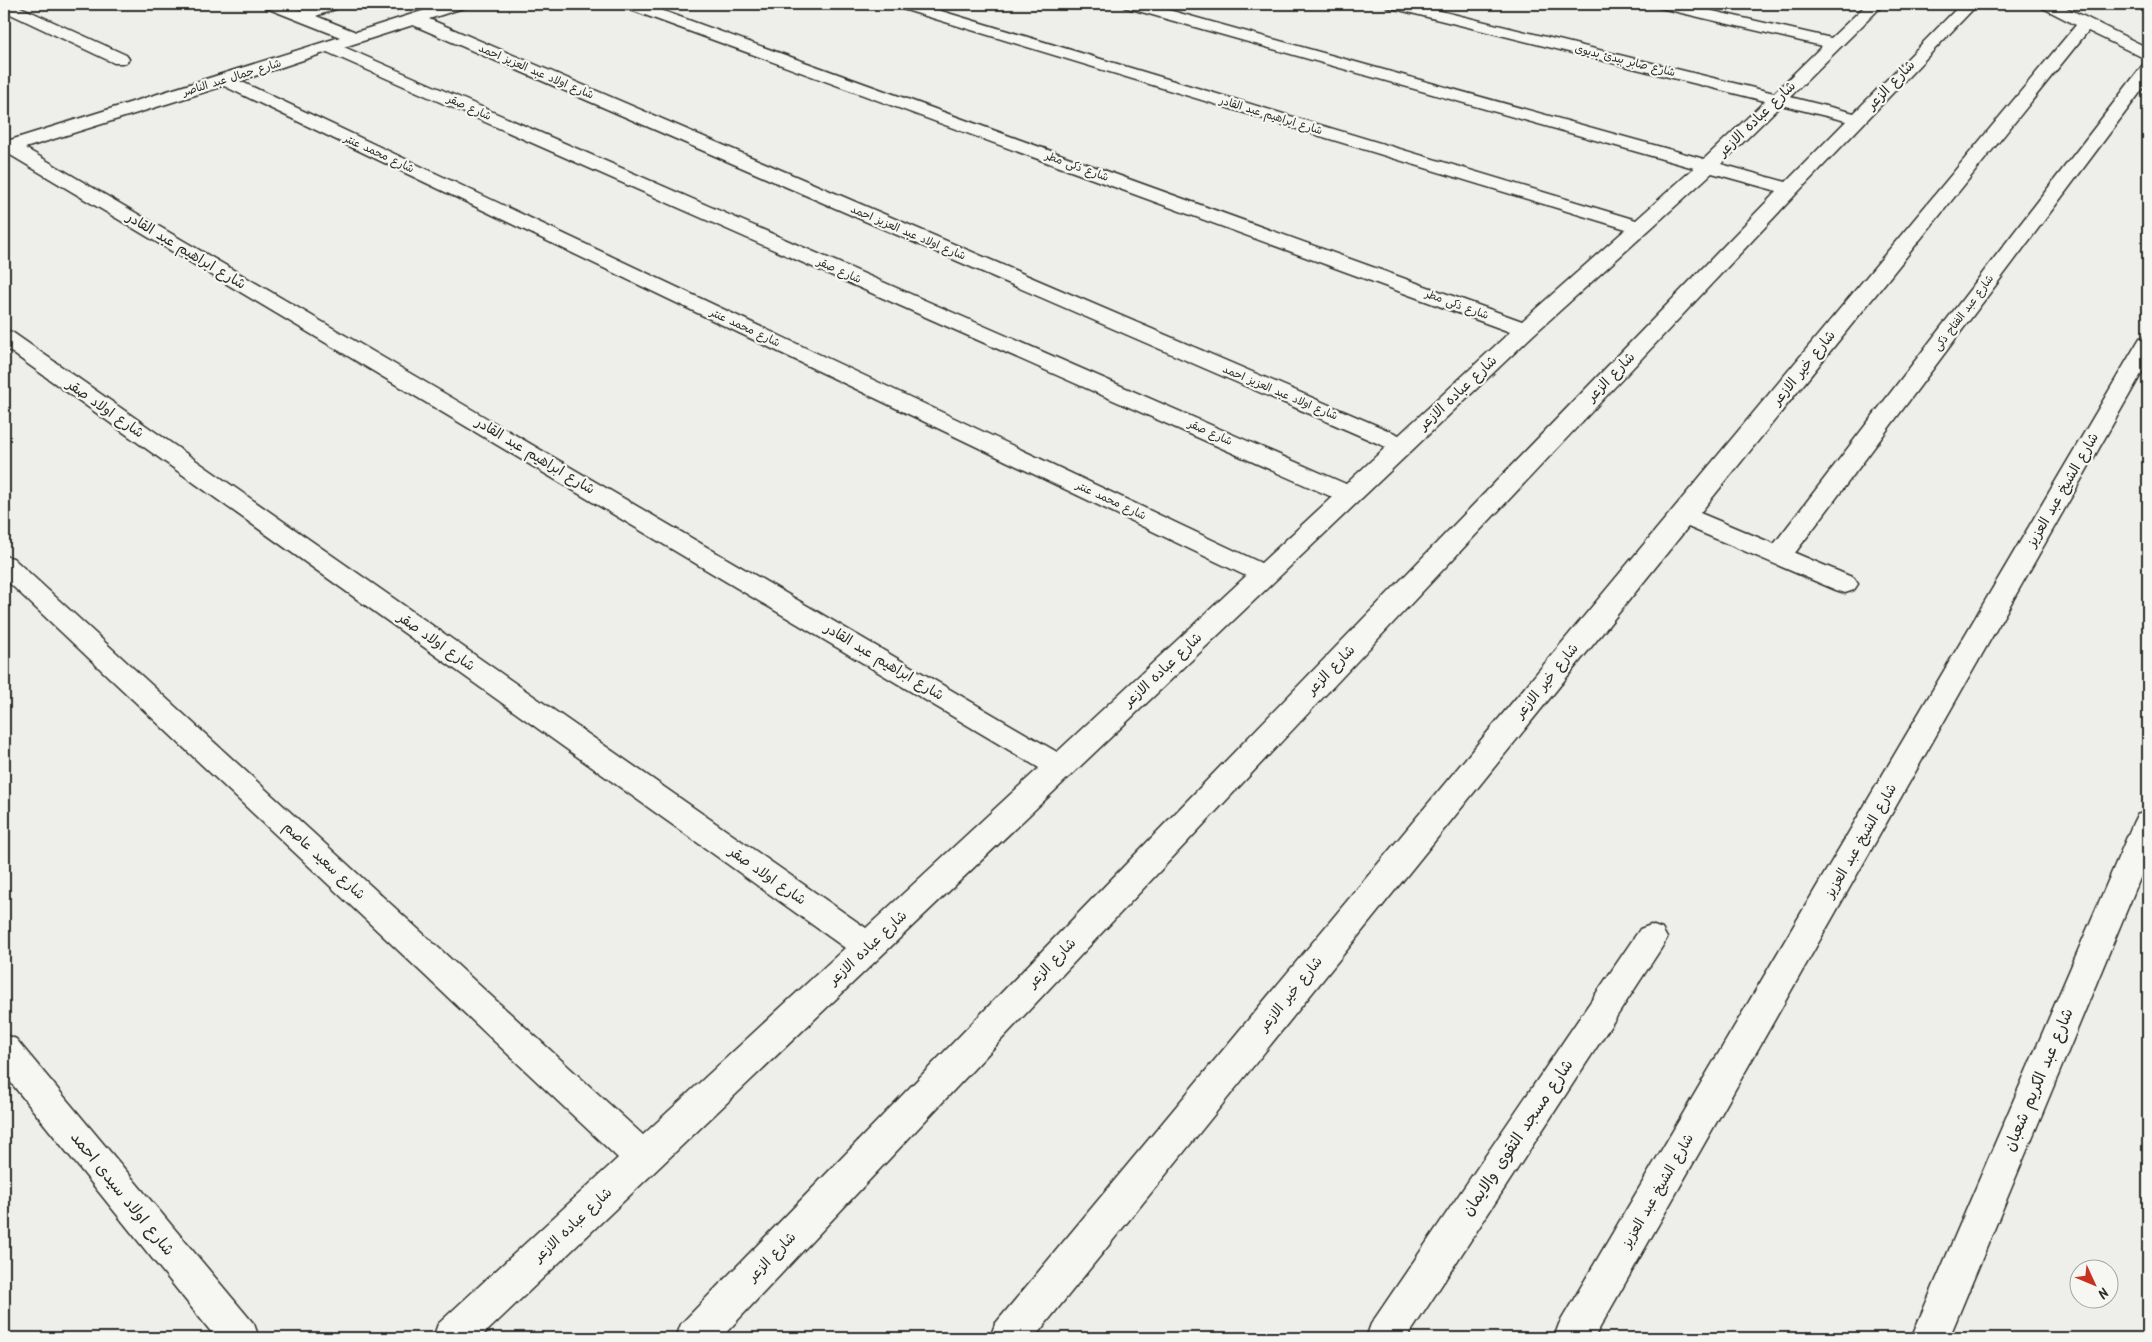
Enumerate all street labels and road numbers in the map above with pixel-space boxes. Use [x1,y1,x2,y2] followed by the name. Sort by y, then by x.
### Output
[476,40,596,104] street label: شارع اولاد عبد العزيز احمد
[1573,40,1677,82] street label: شارع صابر بيدئ بديوى
[179,54,284,102] street label: شارع جمال عبد الناصر
[1861,55,1921,116] street label: شارع الزعر
[1712,76,1801,163] street label: شارع عباده الازعر
[443,90,494,126] street label: شارع صقر
[1216,91,1325,140] street label: شارع ابراهيم عبد القادر
[340,129,417,178] street label: شارع محمد عنتر
[1042,147,1111,187] street label: شارع ذكى مطر
[848,201,968,265] street label: شارع اولاد عبد العزيز احمد
[121,206,250,295] street label: شارع ابراهيم عبد القادر
[813,253,864,289] street label: شارع صقر
[1929,271,1999,355] street label: شارع عبد الفتاح ذكى
[1422,285,1491,325] street label: شارع ذكى مطر
[706,303,783,352] street label: شارع محمد عنتر
[1766,326,1841,411] street label: شارع خير الازعر
[1581,347,1641,408] street label: شارع الزعر
[1413,350,1503,436] street label: شارع عباده الازعر
[1220,361,1340,425] street label: شارع اولاد عبد العزيز احمد
[61,373,148,444] street label: شارع اولاد صقر
[470,411,599,500] street label: شارع ابراهيم عبد القادر
[1184,415,1235,451] street label: شارع صقر
[2021,429,2105,552] street label: شارع الشيخ عبد العزيز
[1072,476,1149,525] street label: شارع محمد عنتر
[392,606,479,677] street label: شارع اولاد صقر
[819,617,948,706] street label: شارع ابراهيم عبد القادر
[1118,627,1208,713] street label: شارع عباده الازعر
[1509,639,1584,724] street label: شارع خير الازعر
[1301,640,1361,701] street label: شارع الزعر
[1819,780,1903,903] street label: شارع الشيخ عبد العزيز
[278,817,370,905] street label: شارع سعيد عاصم
[723,840,810,911] street label: شارع اولاد صقر
[823,905,913,991] street label: شارع عباده الازعر
[1022,933,1082,994] street label: شارع الزعر
[1253,952,1328,1037] street label: شارع خير الازعر
[1997,1004,2081,1156] street label: شارع عبد الكريم شعبان
[1456,1054,1580,1222] street label: شارع مسجد التقوى والايمان
[64,1126,180,1262] street label: شارع اولاد سيدى احمد
[1616,1130,1700,1253] street label: شارع الشيخ عبد العزيز
[528,1182,618,1268] street label: شارع عباده الازعر
[742,1227,802,1288] street label: شارع الزعر

